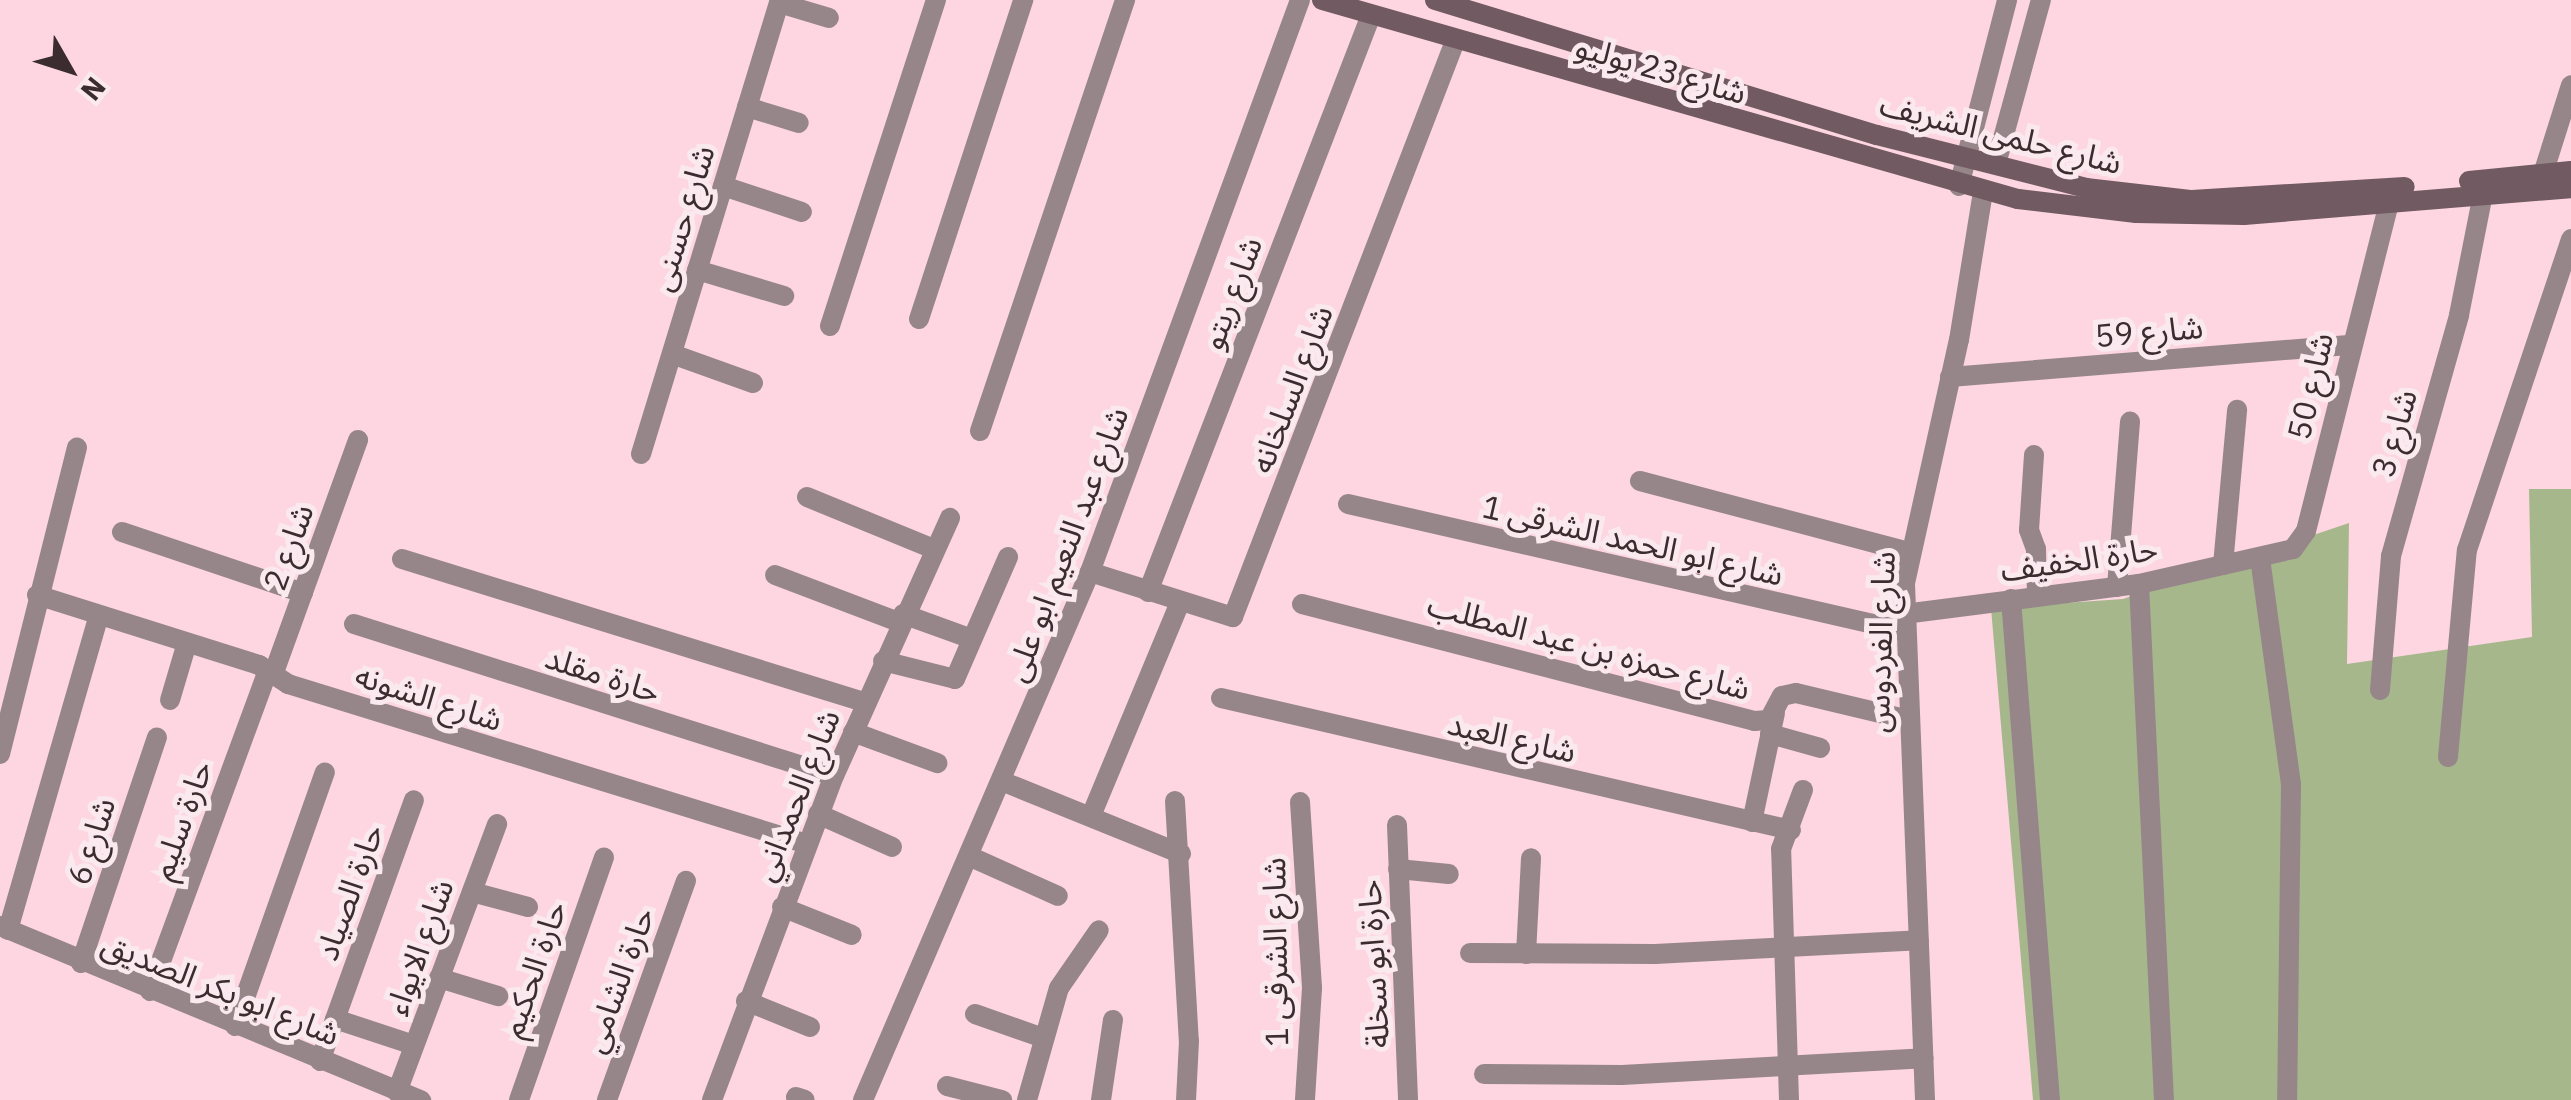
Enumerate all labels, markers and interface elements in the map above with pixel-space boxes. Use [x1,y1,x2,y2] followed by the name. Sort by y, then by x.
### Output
[20,20,120,120] north arrow
[1571,26,1751,112] street label: شارع 23 يوليو
[73,70,114,109] text: N
[1876,84,2126,182] street label: شارع حلمى الشريف
[642,140,722,296] street label: شارع حسنى
[1192,231,1270,355] street label: شارع ريتو
[1241,300,1341,478] street label: شارع السلخانه
[2093,307,2205,355] street label: شارع 59
[2279,329,2341,443] street label: شارع 50
[2363,385,2425,481] street label: شارع 3
[996,401,1136,687] street label: شارع عبد النعيم ابو على
[1479,487,1787,593] street label: شارع ابو الحمد الشرقى 1
[255,499,321,595] street label: شارع 2
[1998,529,2160,589] street label: حارة الخفيف
[1858,551,1902,733] street label: شارع الفردوس
[1424,584,1754,708] street label: شارع حمزه بن عبد المطلب
[541,637,665,711] street label: حارة مقلد
[351,655,507,739] street label: شارع الشونه
[744,704,848,886] street label: شارع الحمداني
[1444,704,1580,770] street label: شارع العبد
[142,755,220,885] street label: حارة سليم
[59,793,123,889] street label: شارع 6
[307,819,391,965] street label: حارة الصياد
[1254,857,1296,1047] street label: شارع الشرقى 1
[377,874,461,1020] street label: شارع الايواء
[1349,879,1397,1049] street label: حارة ابو سخلة
[492,896,574,1042] street label: حارة الحكيم
[574,902,662,1058] street label: حارة الشامي
[97,923,345,1053] street label: شارع ابو بكر الصديق

